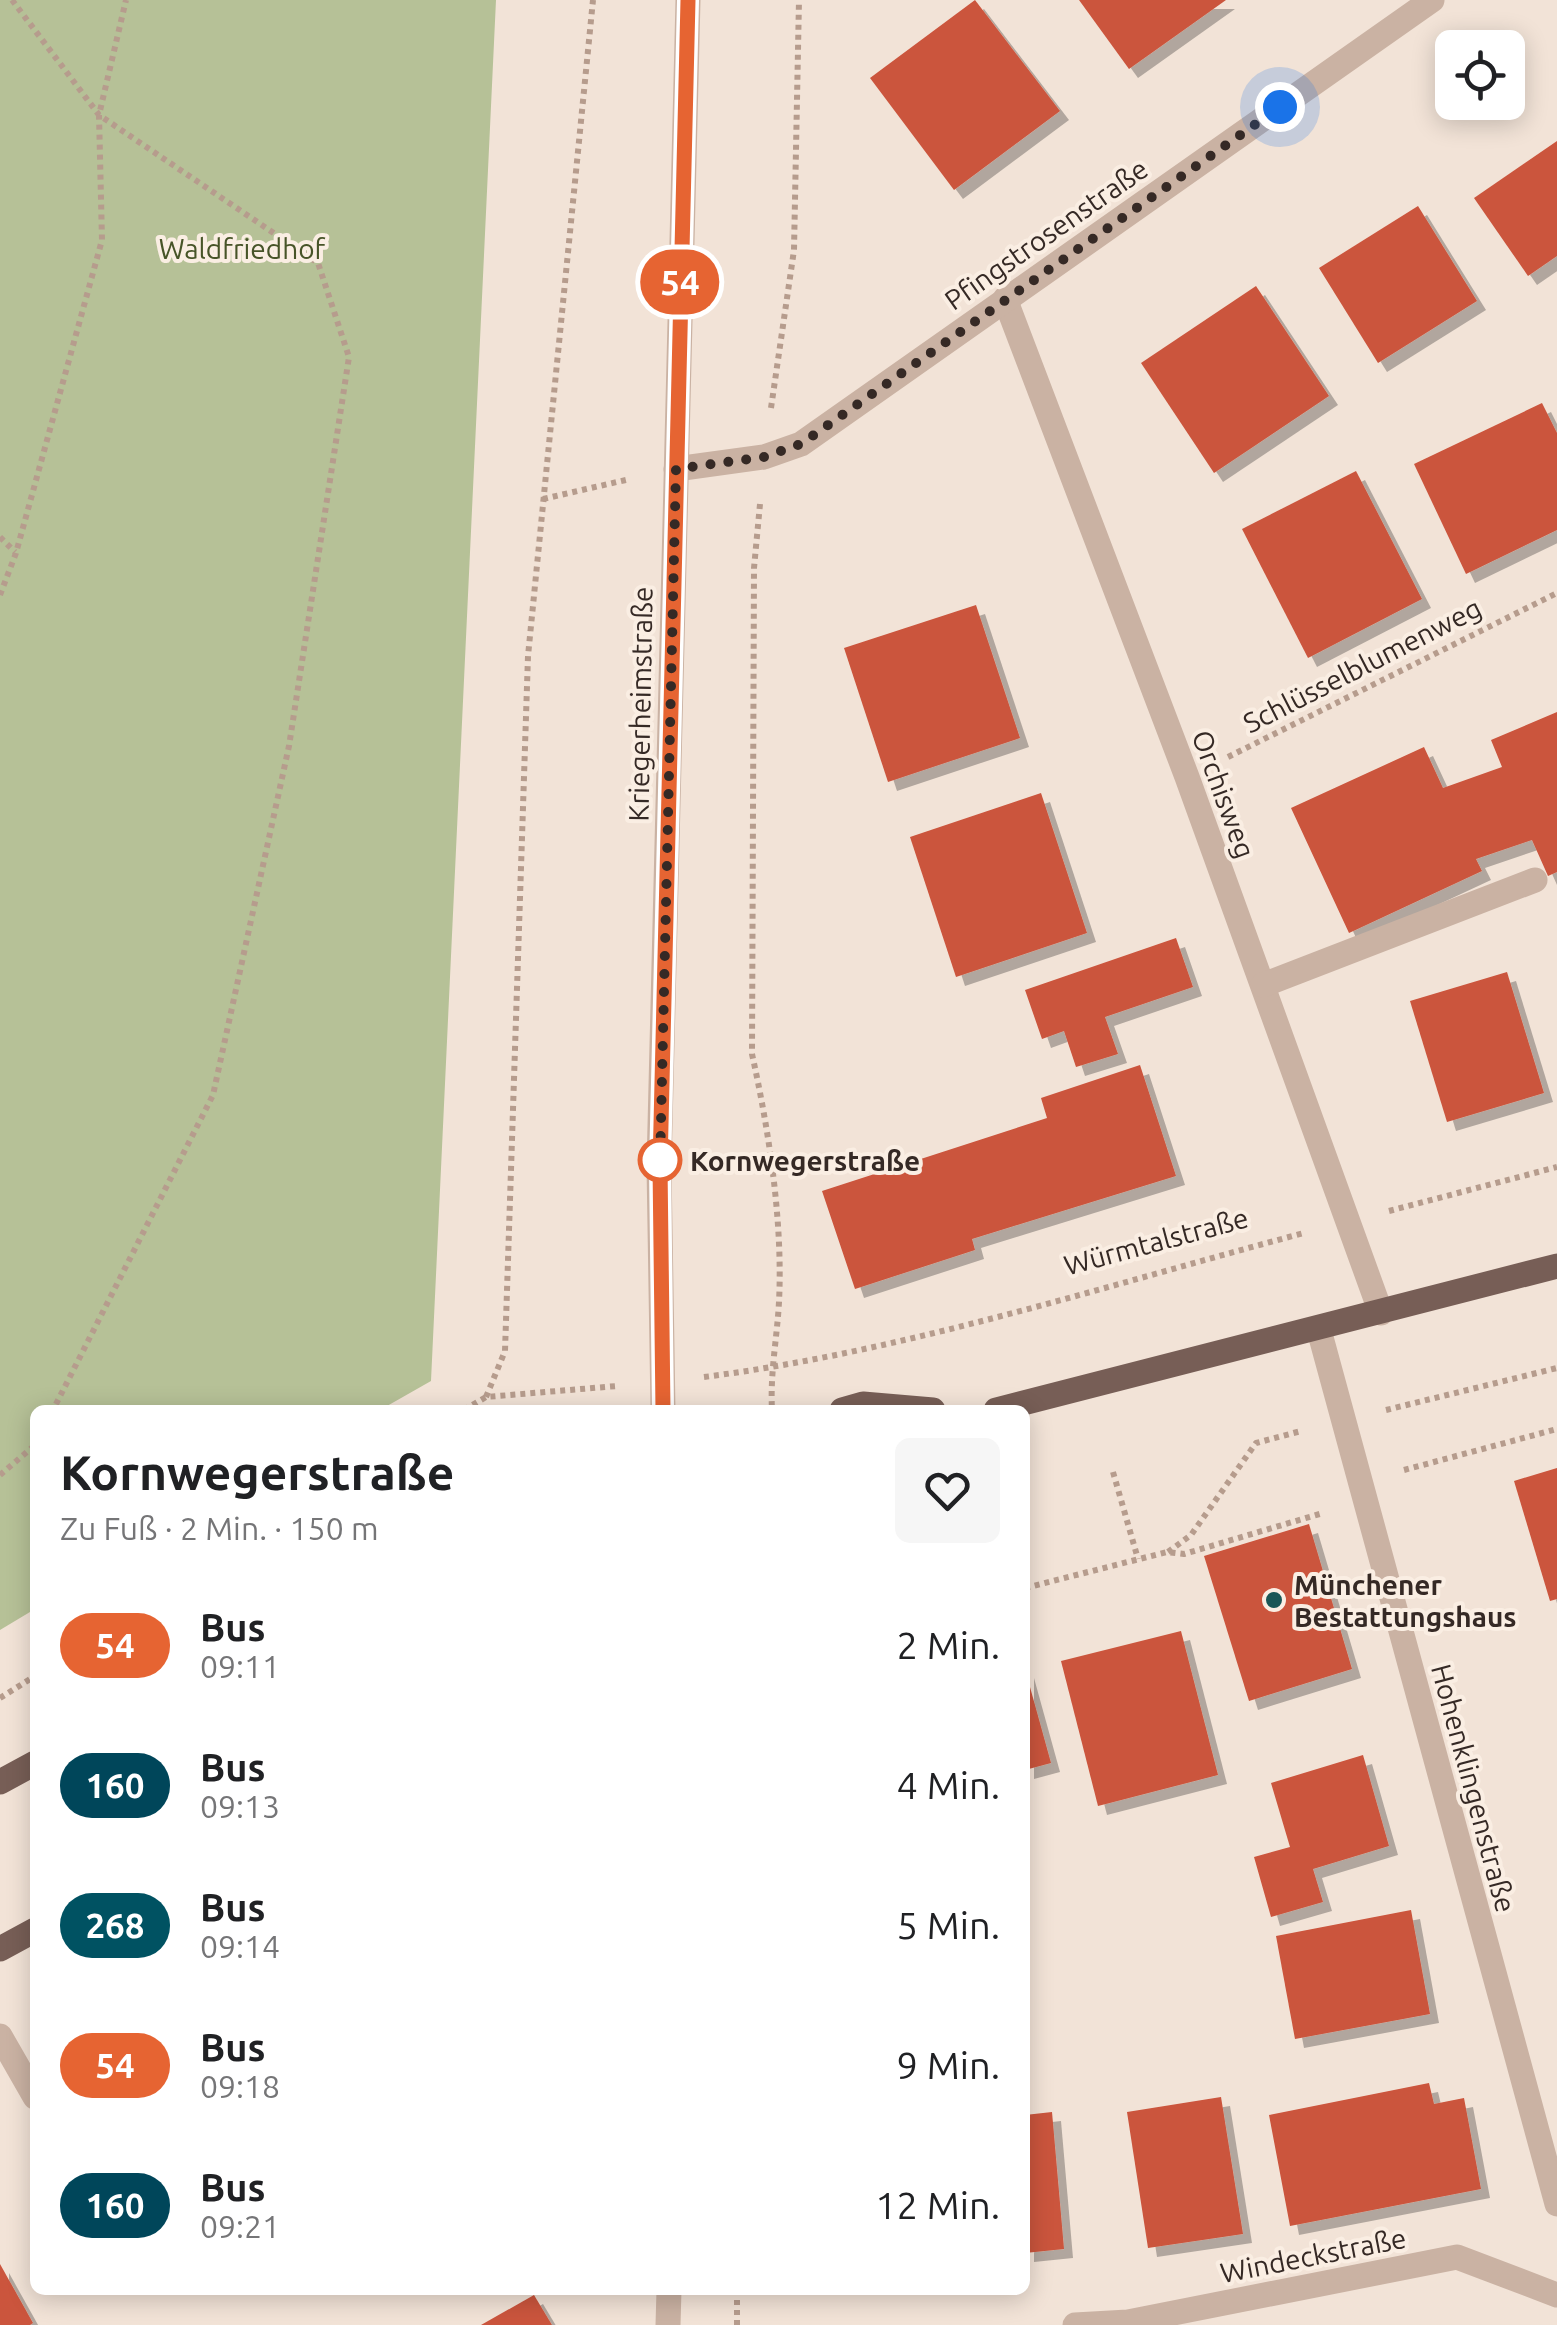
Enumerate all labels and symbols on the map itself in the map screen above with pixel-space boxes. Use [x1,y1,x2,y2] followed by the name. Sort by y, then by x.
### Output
[1255,82,1305,132] your location
[939,152,1153,316] street label: Pfingstrosenstraße
[159,233,326,264] park label: Waldfriedhof
[635,250,725,314] line badge: 54
[622,586,658,822] street label: Kriegerheimstraße
[1238,592,1486,738] street label: Schlüsselblumenweg
[1187,726,1261,862] street label: Orchisweg
[639,1139,681,1181] marker: Kornwegerstraße
[690,1145,920,1176] place label: Kornwegerstraße
[1060,1201,1252,1281] street label: Würmtalstraße
[1294,1569,1517,1632] place label: Münchener Bestattungshaus
[1263,1589,1285,1611] marker: Münchener Bestattungshaus
[1426,1661,1522,1915] street label: Hohenklingenstraße
[1217,2222,1409,2288] street label: Windeckstraße

